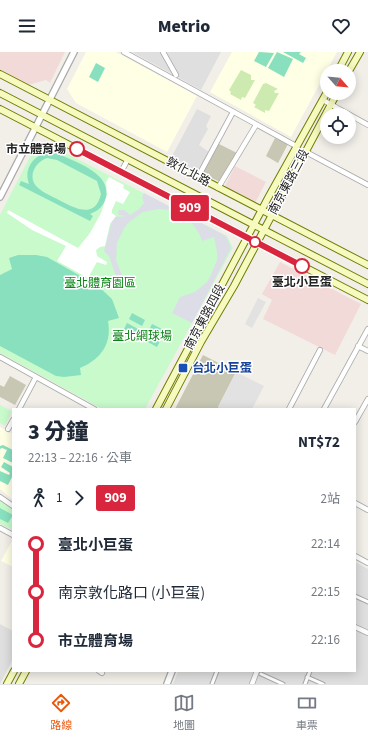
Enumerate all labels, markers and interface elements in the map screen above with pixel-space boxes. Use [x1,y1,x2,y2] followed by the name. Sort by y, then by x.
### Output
[158,14,210,39] text: Metrio
[16,15,38,37] icon: menu
[330,15,352,37] icon: heart
[320,64,356,100] north arrow
[320,64,356,144] map controls
[320,108,356,144] button: locate
[6,141,66,158] place label: 市立體育場
[69,141,85,157] marker: 市立體育場
[265,146,313,218] street label: 南京東路三段
[163,153,213,191] street label: 敦化北路
[167,195,213,221] line badge: 909
[179,198,201,218] text: 909
[249,236,261,248] unlabelled marker
[294,258,310,274] marker: 臺北小巨蛋
[272,274,332,291] place label: 臺北小巨蛋
[64,275,136,292] park label: 臺北體育園區
[181,281,229,353] street label: 南京東路四段
[112,328,172,345] park label: 臺北網球場
[192,360,252,377] place label: 台北小巨蛋
[177,362,189,374] marker: 台北小巨蛋
[28,416,88,448] text: 3 分鐘
[298,432,340,453] text: NT$72
[28,449,132,467] text: 22:13 – 22:16 · 公車
[28,487,50,509] icon: walk
[68,487,90,509] icon: forward
[104,488,127,508] text: 909
[56,489,62,507] text: 1
[321,490,340,508] text: 2站
[58,535,133,556] text: 臺北小巨蛋
[311,535,340,553] text: 22:14
[58,583,205,604] text: 南京敦化路口 (小巨蛋)
[311,583,340,601] text: 22:15
[58,631,133,652] text: 市立體育場
[311,631,340,649] text: 22:16
[50,692,72,733] tab: 路線
[173,692,195,733] tab: 地圖
[296,692,318,733] tab: 車票

